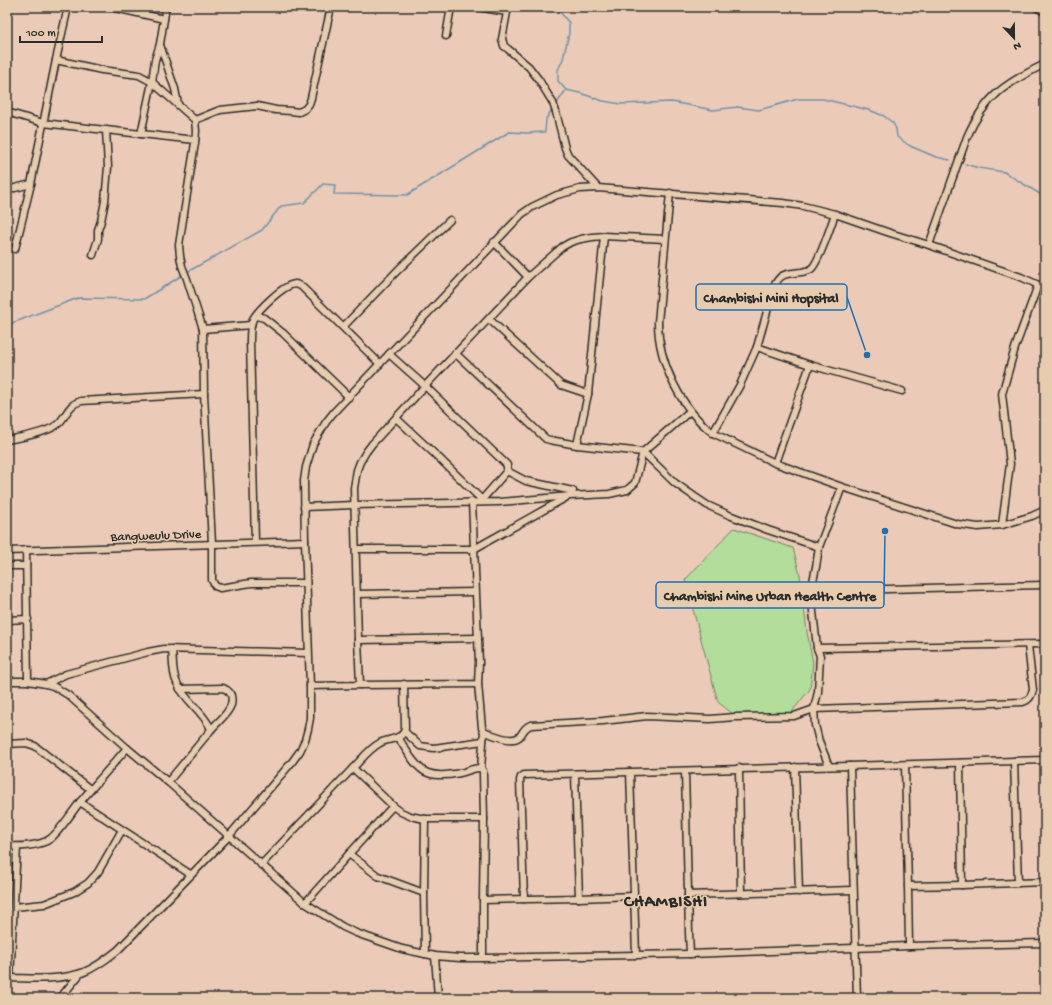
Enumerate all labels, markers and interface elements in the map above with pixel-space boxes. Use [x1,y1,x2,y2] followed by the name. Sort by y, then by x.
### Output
[20,18,102,44] scale bar
[994,18,1034,58] north arrow
[25,27,56,41] text: 100 m
[1011,39,1023,52] text: N
[696,284,847,310] callout: Chambishi Mini Hopsital
[703,291,838,308] text: Chambishi Mini Hopsital
[110,527,202,546] street label: Bangweulu Drive
[656,582,884,608] callout: Chambishi Mine Urban Health Centre
[663,589,877,606] text: Chambishi Mine Urban Health Centre
[623,893,708,913] district label: CHAMBISHI

